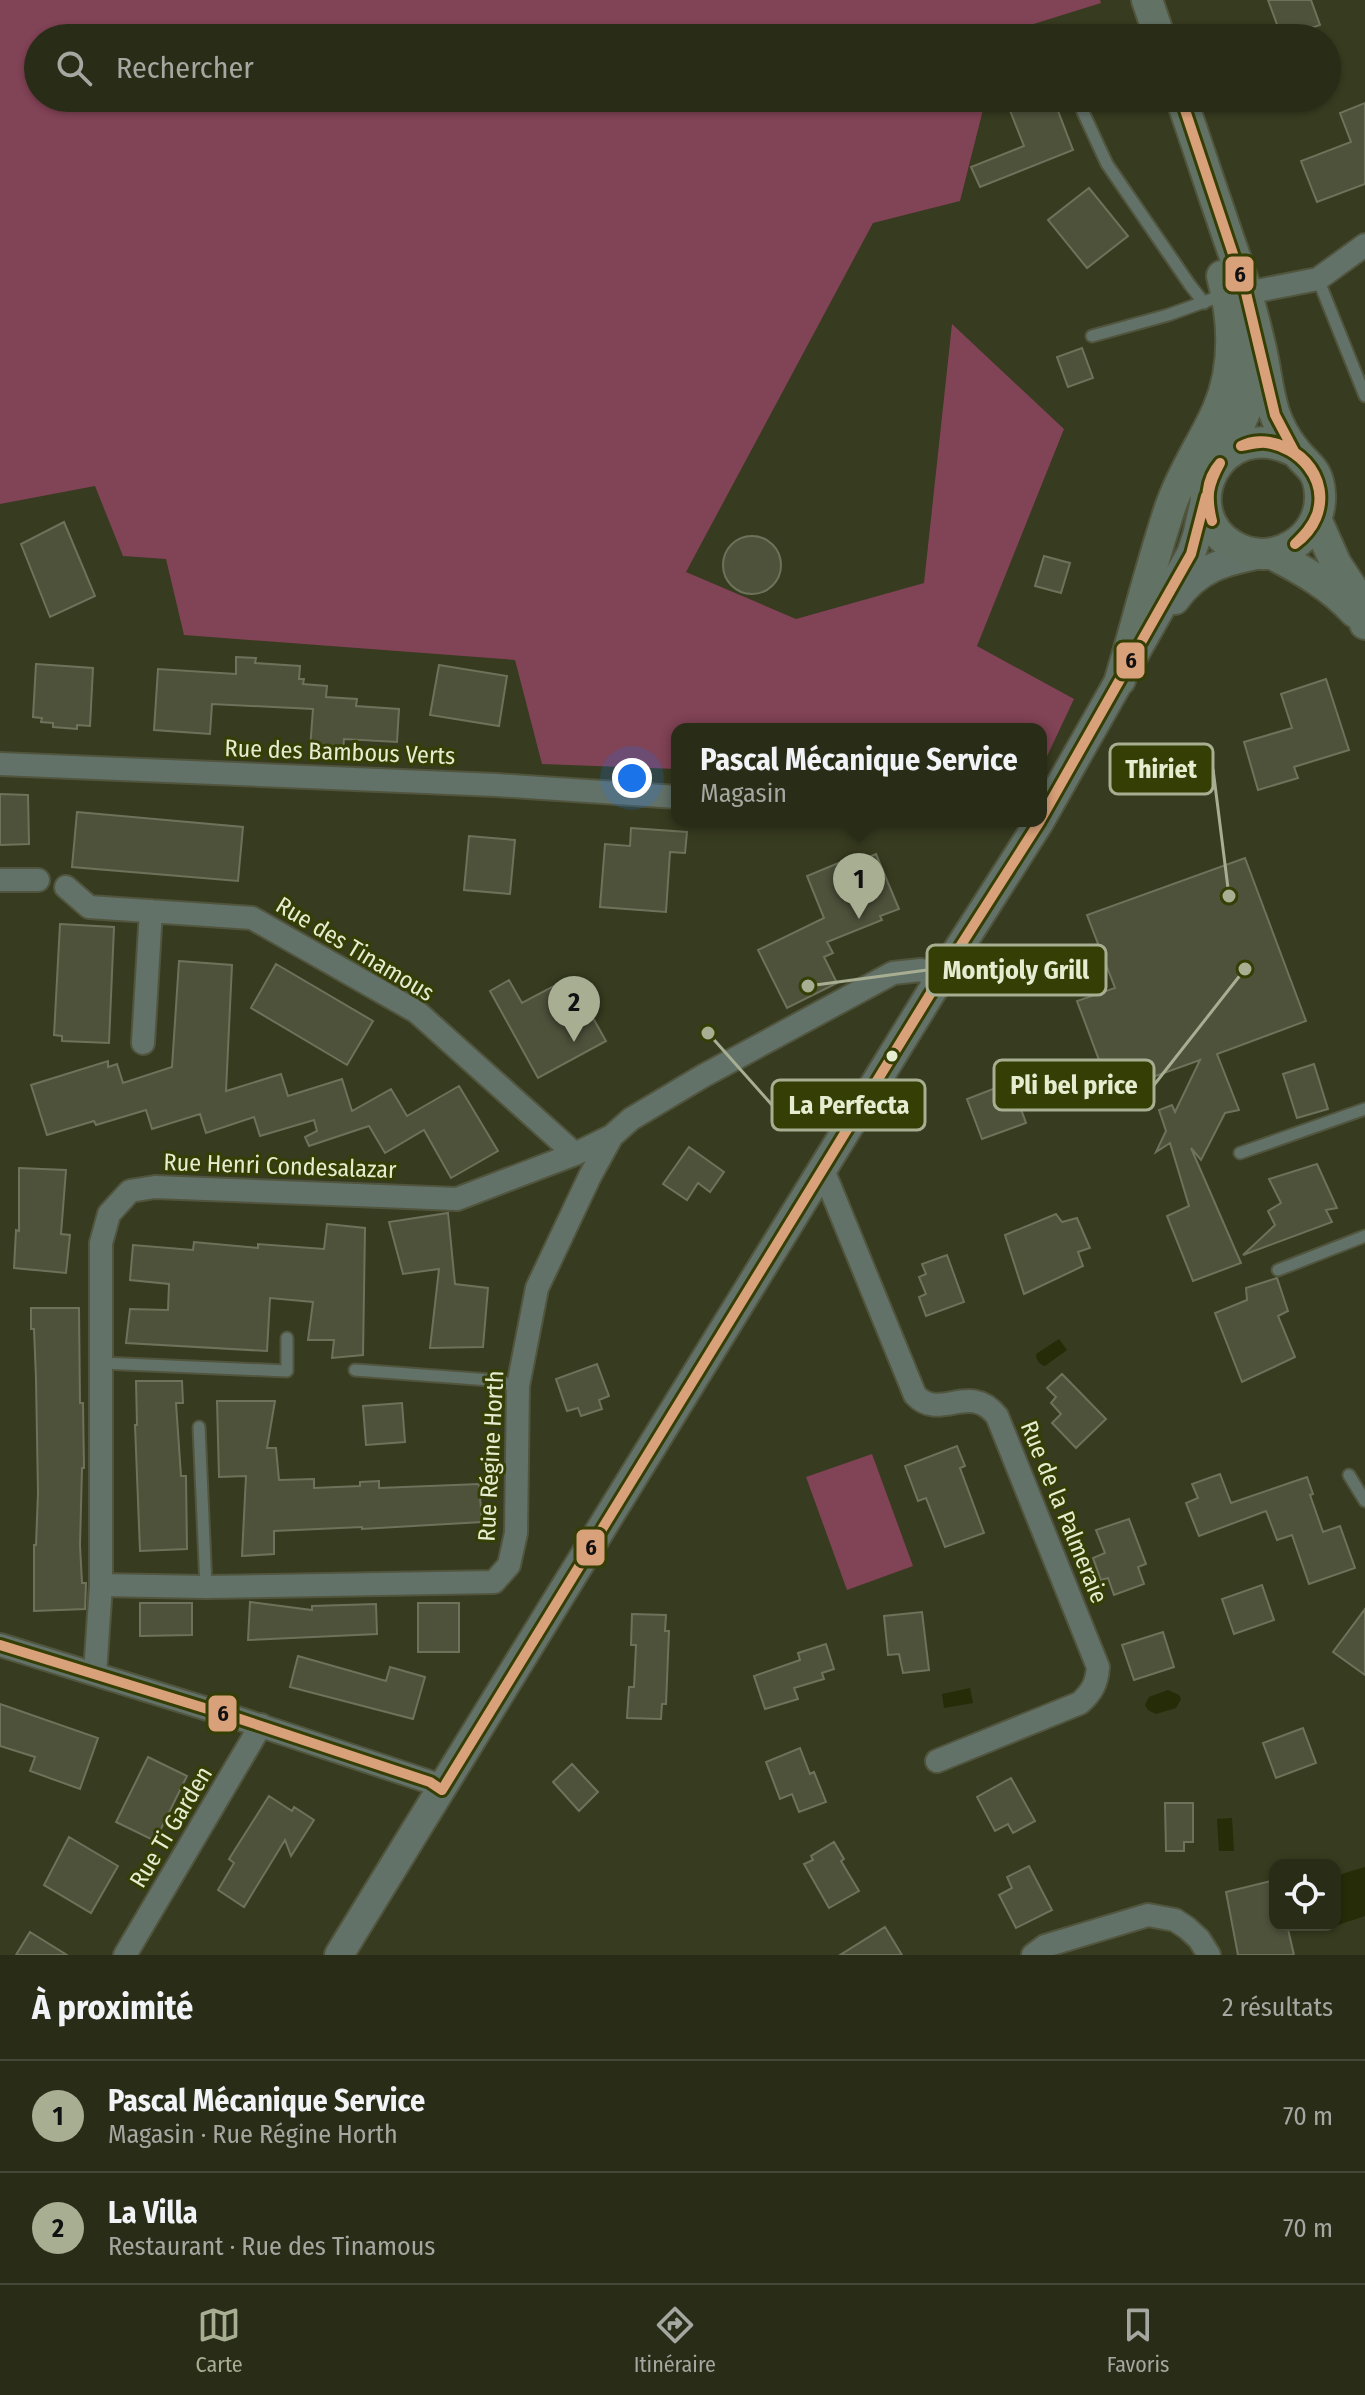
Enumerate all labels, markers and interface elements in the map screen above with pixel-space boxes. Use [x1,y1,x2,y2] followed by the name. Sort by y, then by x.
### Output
[24,24,1341,112] search box
[52,46,96,90] icon: search
[116,50,254,86] text: Rechercher
[1224,255,1255,293] line badge: 6
[1234,261,1246,288] text: 6
[1115,641,1146,680] line badge: 6
[1125,647,1137,674] text: 6
[671,723,1047,827] popup
[224,734,456,770] street label: Rue des Bambous Verts
[700,742,1018,778] text: Pascal Mécanique Service
[1110,744,1213,794] callout: Thiriet
[1125,754,1198,785] text: Thiriet
[612,758,652,798] your location
[700,778,787,809] text: Magasin
[833,853,885,919] pin: 1
[271,891,439,1007] street label: Rue des Tinamous
[927,945,1106,995] callout: Montjoly Grill
[943,955,1090,986] text: Montjoly Grill
[548,976,600,1042] pin: 2
[884,1048,900,1064] unlabelled marker
[994,1060,1154,1110] callout: Pli bel price
[1010,1070,1138,1101] text: Pli bel price
[772,1080,925,1130] callout: La Perfecta
[789,1090,910,1121] text: La Perfecta
[163,1148,397,1184] street label: Rue Henri Condesalazar
[473,1370,509,1542] street label: Rue Régine Horth
[1015,1417,1113,1607] street label: Rue de la Palmeraie
[575,1528,606,1567] line badge: 6
[585,1534,597,1561] text: 6
[207,1694,238,1733] line badge: 6
[217,1700,229,1727] text: 6
[124,1761,218,1893] street label: Rue Ti Garden
[1269,1859,1341,1931] map controls
[1269,1859,1341,1931] button: locate
[32,1987,193,2028] text: À proximité
[1222,1992,1333,2023] text: 2 résultats
[108,2083,425,2119] text: Pascal Mécanique Service
[53,2101,64,2132] text: 1
[1283,2101,1333,2132] text: 70 m
[108,2119,398,2150] text: Magasin · Rue Régine Horth
[108,2195,198,2231] text: La Villa
[52,2213,64,2244] text: 2
[1283,2213,1333,2244] text: 70 m
[108,2231,435,2262] text: Restaurant · Rue des Tinamous
[195,2303,243,2378] tab: Carte
[634,2303,716,2378] tab: Itinéraire
[1107,2303,1169,2378] tab: Favoris

